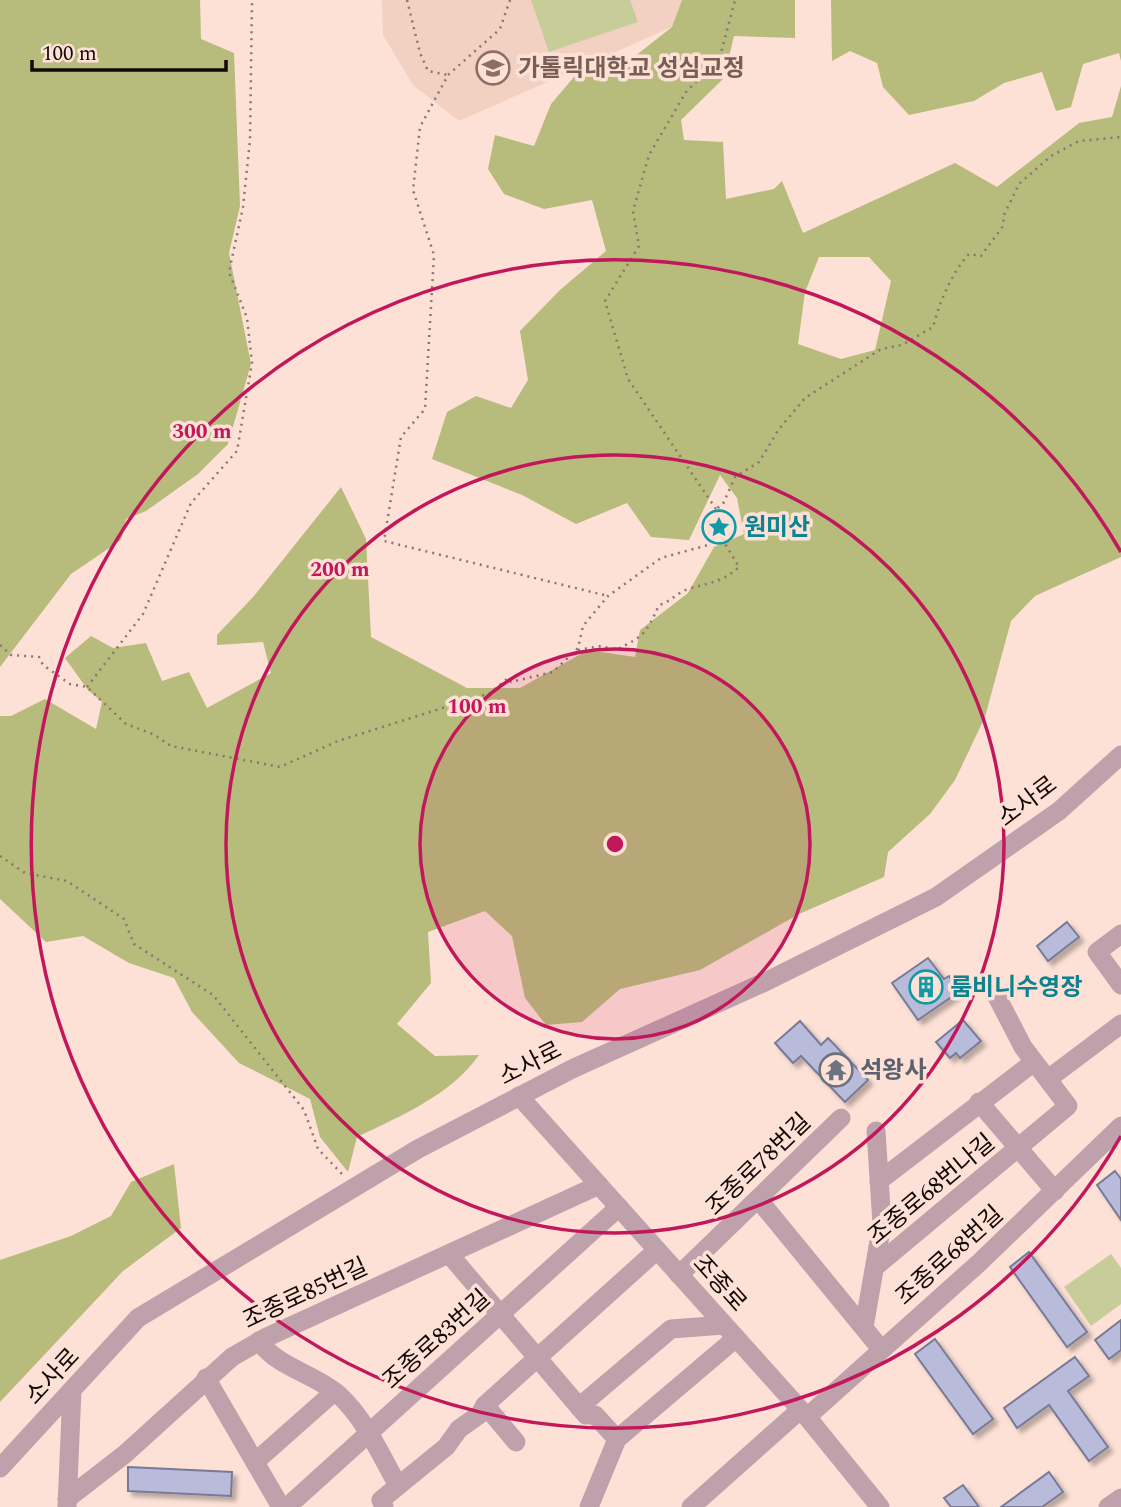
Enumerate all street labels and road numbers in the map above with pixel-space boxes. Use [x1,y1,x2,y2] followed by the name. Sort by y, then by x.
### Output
[990,767,1065,836] street label: 소사로
[493,1033,568,1095] street label: 소사로
[698,1105,820,1224] street label: 조종로78번길
[860,1126,1003,1254] street label: 조종로68번나길
[888,1197,1012,1314] street label: 조종로68번길
[684,1247,755,1320] street label: 조종로
[237,1249,374,1339] street label: 조종로85번길
[375,1281,499,1398] street label: 조종로83번길
[17,1340,88,1413] street label: 소사로

